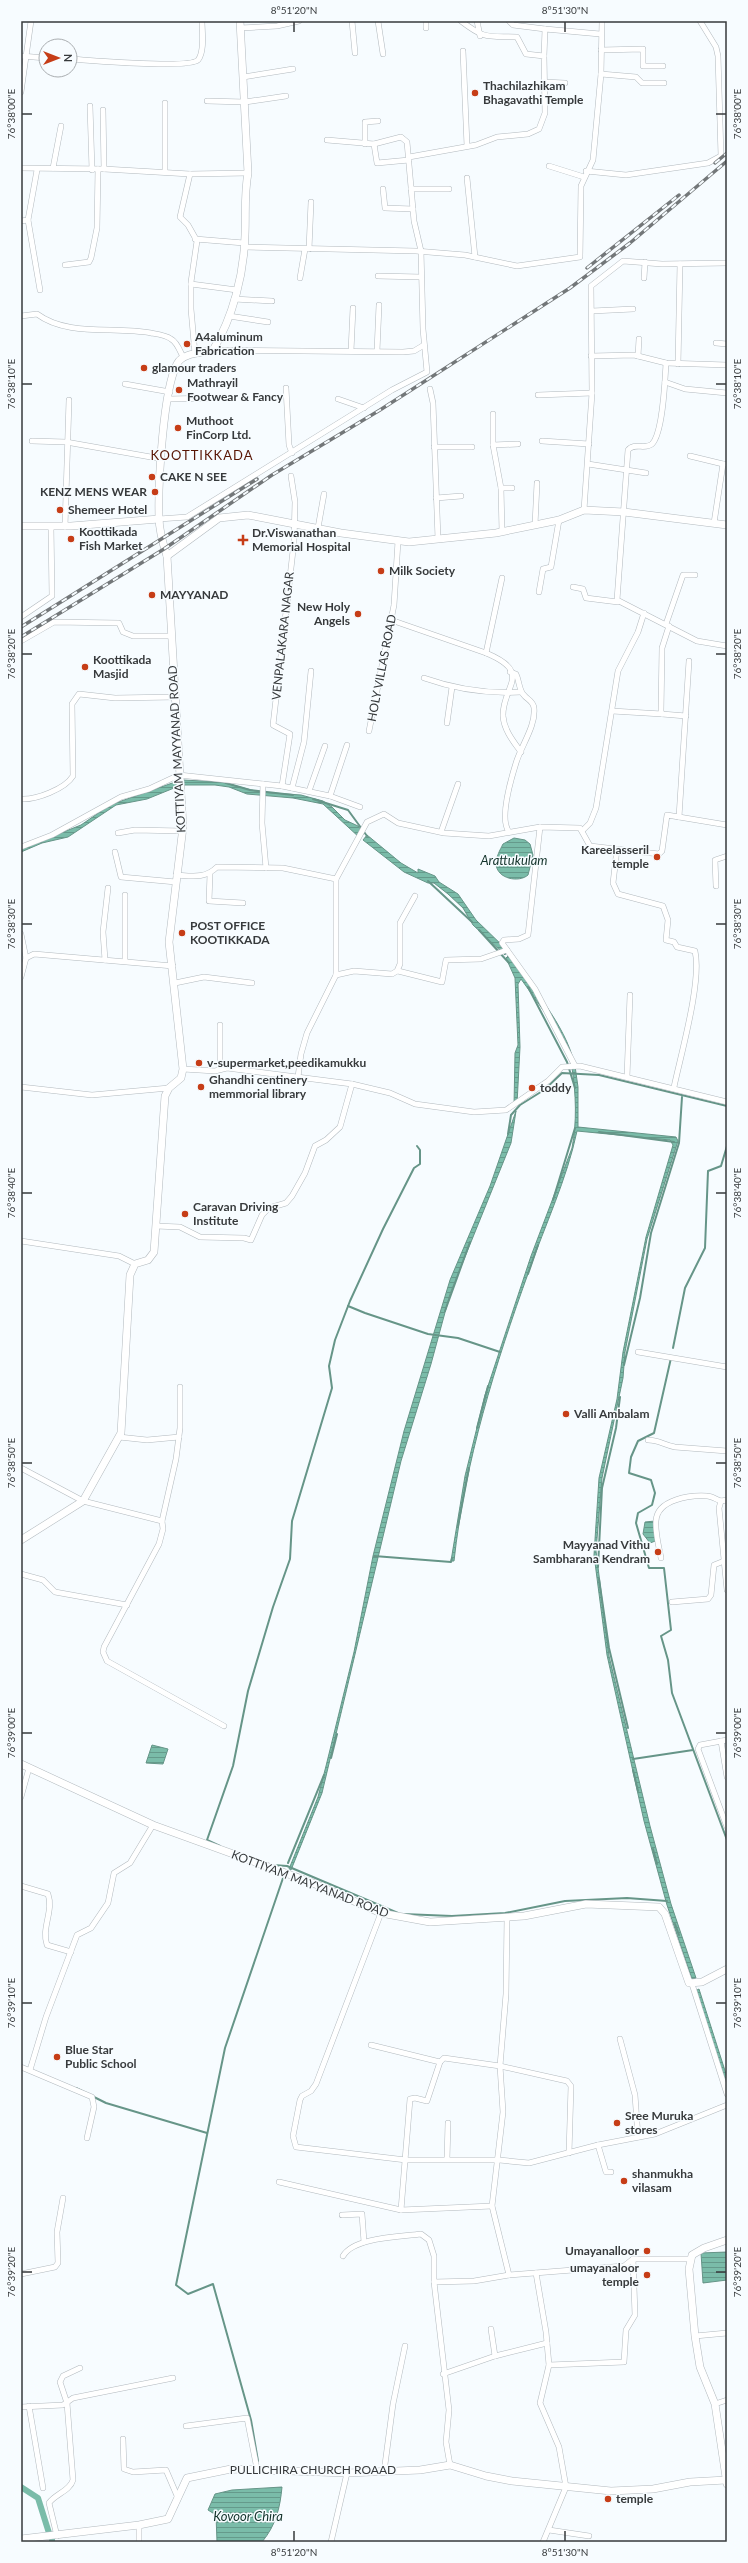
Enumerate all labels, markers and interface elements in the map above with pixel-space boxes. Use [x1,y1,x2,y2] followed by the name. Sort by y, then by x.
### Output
[271,4,317,16] text: 8°51'20"N
[542,4,588,16] text: 8°51'30"N
[38,38,78,78] north arrow
[62,54,75,62] text: N
[483,78,584,107] place label: Thachilazhikam Bhagavathi Temple
[470,88,480,98] marker: Thachilazhikam Bhagavathi Temple
[5,89,17,139] text: 76°38'00"E
[731,89,743,139] text: 76°38'00"E
[194,329,263,358] place label: A4aluminum Fabrication
[182,339,192,349] marker: A4aluminum Fabrication
[5,359,17,409] text: 76°38'10"E
[731,359,743,409] text: 76°38'10"E
[152,360,236,375] place label: glamour traders
[139,363,149,373] marker: glamour traders
[187,375,284,404] place label: Mathrayil Footwear & Fancy
[174,385,184,395] marker: Mathrayil Footwear & Fancy
[186,413,251,442] place label: Muthoot FinCorp Ltd.
[173,423,183,433] marker: Muthoot FinCorp Ltd.
[151,447,253,463] district label: KOOTTIKKADA
[160,469,227,484] place label: CAKE N SEE
[147,472,157,482] marker: CAKE N SEE
[40,484,147,499] place label: KENZ MENS WEAR
[150,487,160,497] marker: KENZ MENS WEAR
[68,502,147,517] place label: Shemeer Hotel
[55,505,65,515] marker: Shemeer Hotel
[79,524,143,553] place label: Koottikada Fish Market
[252,525,351,554] place label: Dr.Viswanathan Memorial Hospital
[66,534,76,544] marker: Koottikada Fish Market
[237,534,249,546] marker: Dr.Viswanathan Memorial Hospital
[389,563,456,578] place label: Milk Society
[376,566,386,576] marker: Milk Society
[268,571,297,701] street label: VENPALAKARA NAGAR
[160,587,228,602] place label: MAYYANAD
[147,590,157,600] marker: MAYYANAD
[297,599,351,628] place label: New Holy Angels
[353,609,363,619] marker: New Holy Angels
[364,613,399,723] street label: HOLY VILLAS ROAD
[5,629,17,679] text: 76°38'20"E
[731,629,743,679] text: 76°38'20"E
[93,652,151,681] place label: Koottikada Masjid
[80,662,90,672] marker: Koottikada Masjid
[165,665,188,833] street label: KOTTIYAM MAYYANAD ROAD
[581,842,650,871] place label: Kareelasseril temple
[479,852,548,868] water label: Arattukulam
[652,852,662,862] marker: Kareelasseril temple
[5,899,17,949] text: 76°38'30"E
[731,899,743,949] text: 76°38'30"E
[190,918,270,947] place label: POST OFFICE KOOTIKKADA
[177,928,187,938] marker: POST OFFICE KOOTIKKADA
[207,1055,367,1070] place label: v-supermarket,peedikamukku
[194,1058,204,1068] marker: v-supermarket,peedikamukku
[209,1072,308,1101] place label: Ghandhi centinery memmorial library
[540,1080,572,1095] place label: toddy
[196,1082,206,1092] marker: Ghandhi centinery memmorial library
[527,1083,537,1093] marker: toddy
[5,1168,17,1218] text: 76°38'40"E
[731,1168,743,1218] text: 76°38'40"E
[193,1199,279,1228] place label: Caravan Driving Institute
[180,1209,190,1219] marker: Caravan Driving Institute
[573,1406,649,1421] place label: Valli Ambalam
[561,1409,571,1419] marker: Valli Ambalam
[5,1438,17,1488] text: 76°38'50"E
[731,1438,743,1488] text: 76°38'50"E
[533,1537,650,1566] place label: Mayyanad Vithu Sambharana Kendram
[653,1547,663,1557] marker: Mayyanad Vithu Sambharana Kendram
[5,1708,17,1758] text: 76°39'00"E
[731,1708,743,1758] text: 76°39'00"E
[229,1847,391,1921] street label: KOTTIYAM MAYYANAD ROAD
[5,1978,17,2028] text: 76°39'10"E
[731,1978,743,2028] text: 76°39'10"E
[65,2042,137,2071] place label: Blue Star Public School
[52,2052,62,2062] marker: Blue Star Public School
[625,2108,693,2137] place label: Sree Muruka stores
[612,2118,622,2128] marker: Sree Muruka stores
[632,2166,693,2195] place label: shanmukha vilasam
[619,2176,629,2186] marker: shanmukha vilasam
[565,2243,640,2258] place label: Umayanalloor
[642,2246,652,2256] marker: Umayanalloor
[5,2247,17,2297] text: 76°39'20"E
[731,2247,743,2297] text: 76°39'20"E
[570,2260,640,2289] place label: umayanaloor temple
[642,2270,652,2280] marker: umayanaloor temple
[230,2462,396,2477] street label: PULLICHIRA CHURCH ROAAD
[616,2491,654,2506] place label: temple
[603,2494,613,2504] marker: temple
[213,2508,283,2524] water label: Kovoor Chira
[271,2546,317,2558] text: 8°51'20"N
[542,2546,588,2558] text: 8°51'30"N

